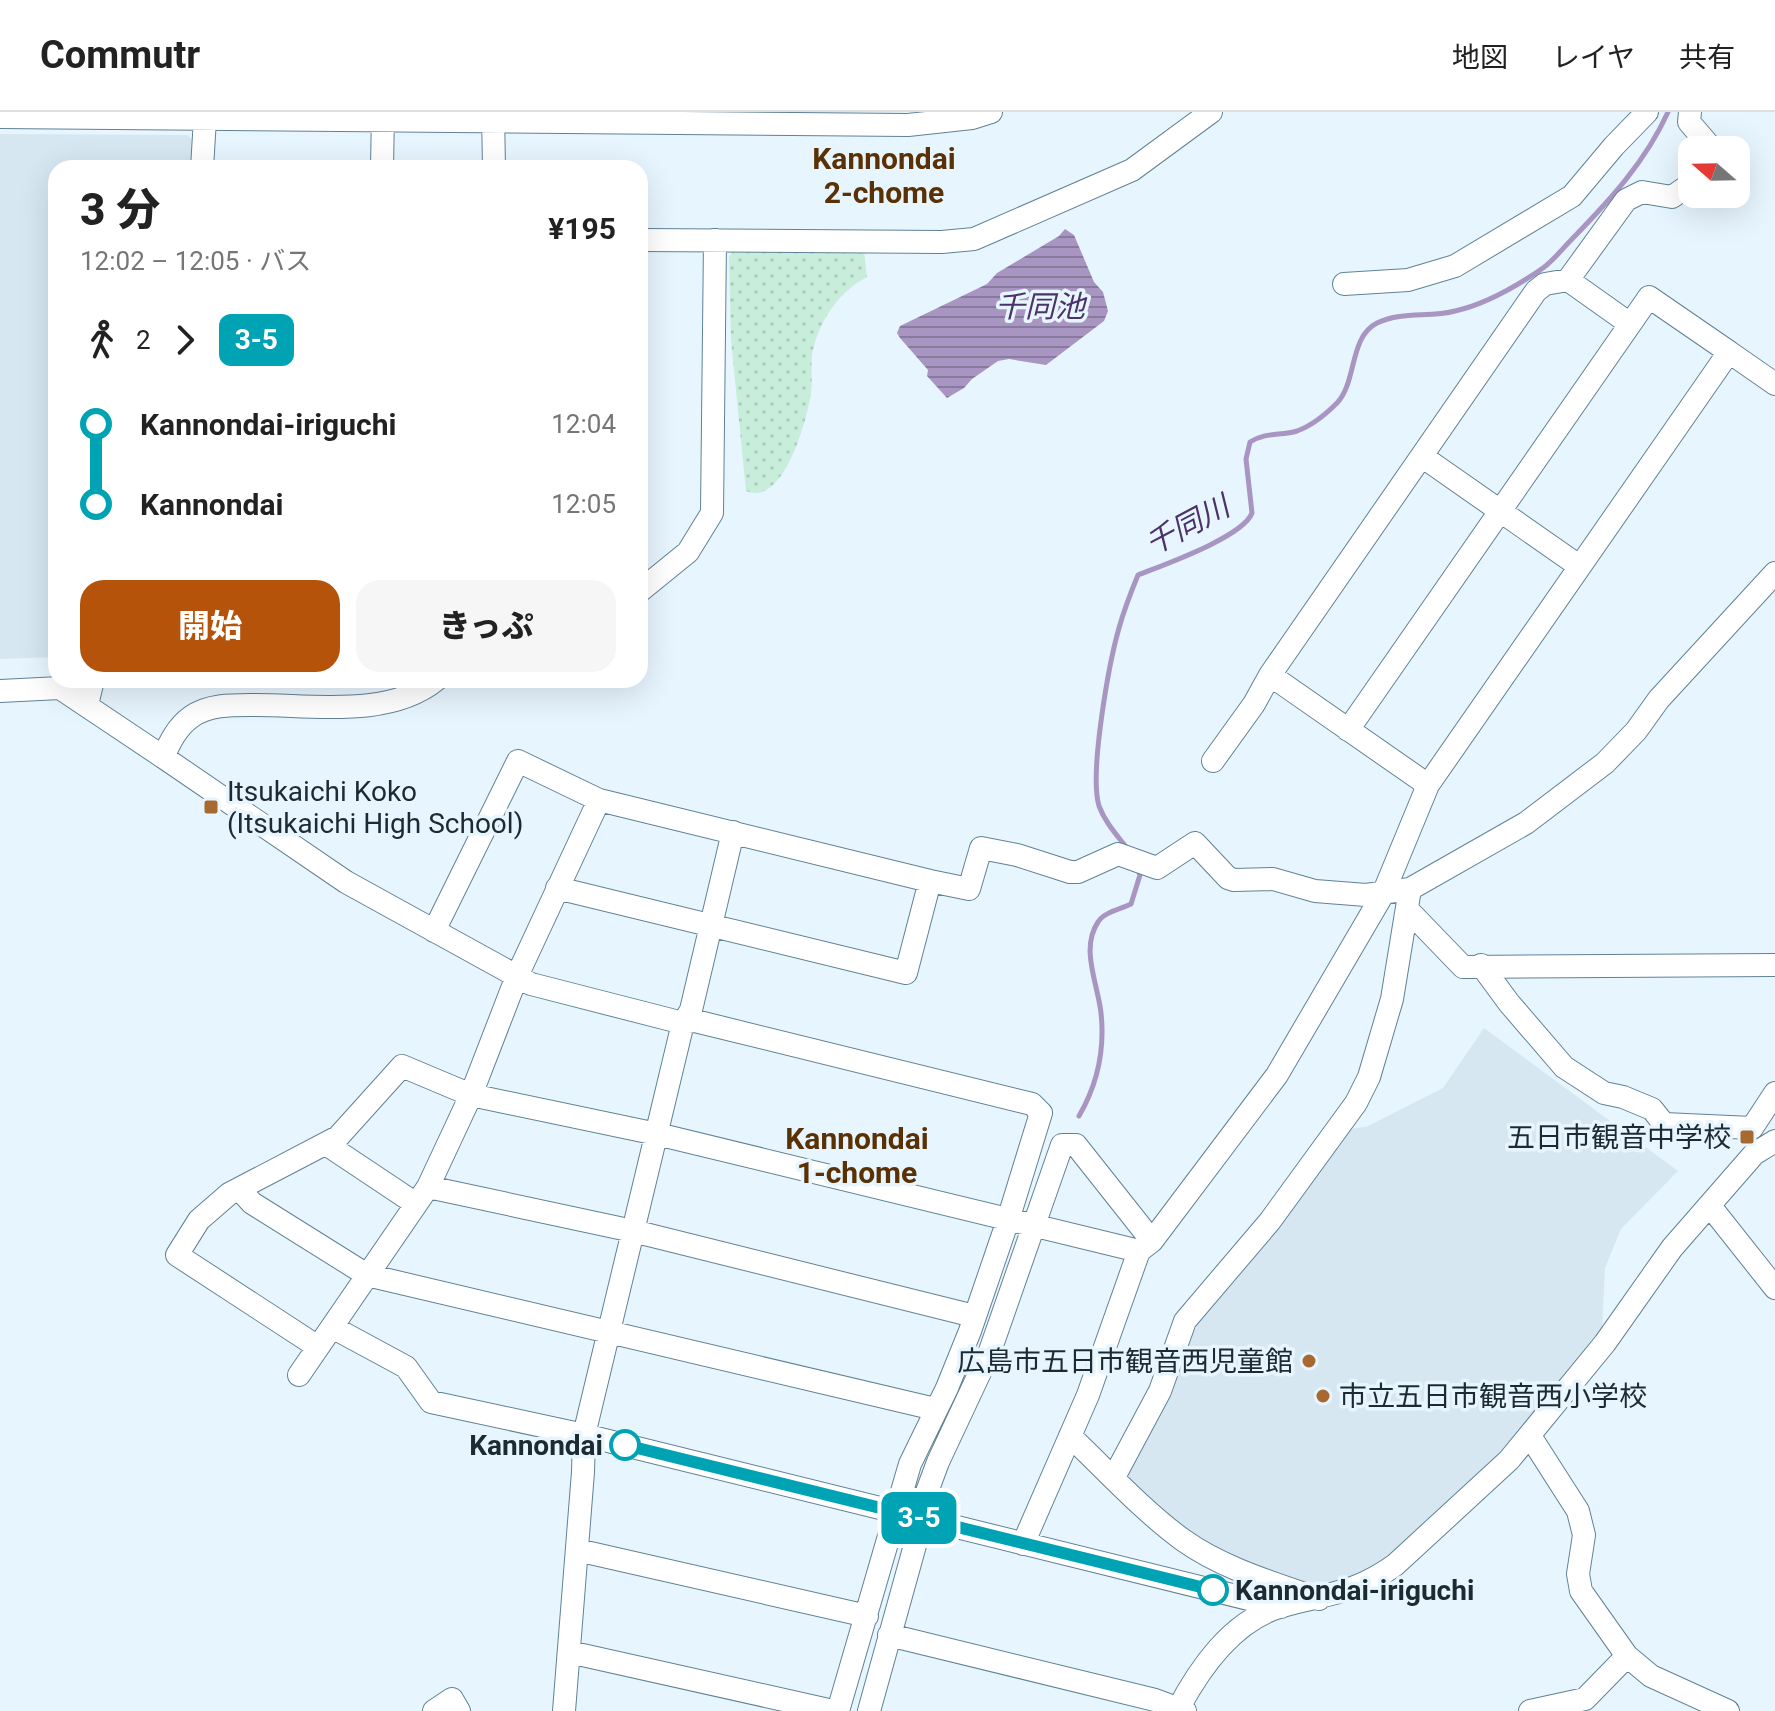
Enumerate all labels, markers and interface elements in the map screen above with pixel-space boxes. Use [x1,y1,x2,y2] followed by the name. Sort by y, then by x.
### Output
[40,33,200,77] text: Commutr
[1452,41,1508,74] text: 地図
[1552,41,1635,74] text: レイヤ
[1679,41,1735,74] text: 共有
[1678,136,1750,208] north arrow
[1678,136,1750,208] map controls
[812,141,956,210] district label: Kannondai 2-chome
[80,184,160,236] text: 3 分
[548,211,616,246] text: ¥195
[80,246,311,276] text: 12:02 – 12:05 · バス
[995,289,1088,324] water label: 千同池
[80,318,124,362] icon: walk
[163,318,207,362] icon: forward
[235,323,278,356] text: 3-5
[136,325,151,355] text: 2
[140,407,396,442] text: Kannondai-iriguchi
[551,409,616,439] text: 12:04
[140,487,283,522] text: Kannondai
[1139,487,1238,562] water label: 千同川
[551,489,616,519] text: 12:05
[80,580,340,672] button: 開始
[356,580,616,672] button: きっぷ
[227,775,523,840] place label: Itsukaichi Koko (Itsukaichi High School)
[202,798,220,816] marker: Itsukaichi Koko (Itsukaichi High School)
[785,1121,929,1190] district label: Kannondai 1-chome
[1507,1121,1731,1154] place label: 五日市観音中学校
[1738,1128,1756,1146] marker: 五日市観音中学校
[957,1345,1293,1378] place label: 広島市五日市観音西児童館
[1300,1352,1318,1370] marker: 広島市五日市観音西児童館
[1339,1380,1647,1413] place label: 市立五日市観音西小学校
[1314,1387,1332,1405] marker: 市立五日市観音西小学校
[469,1429,603,1462] place label: Kannondai
[610,1430,640,1460] marker: Kannondai
[873,1492,965,1544] line badge: 3-5
[897,1501,941,1534] text: 3-5
[1235,1574,1474,1607] place label: Kannondai-iriguchi
[1198,1575,1228,1605] marker: Kannondai-iriguchi

